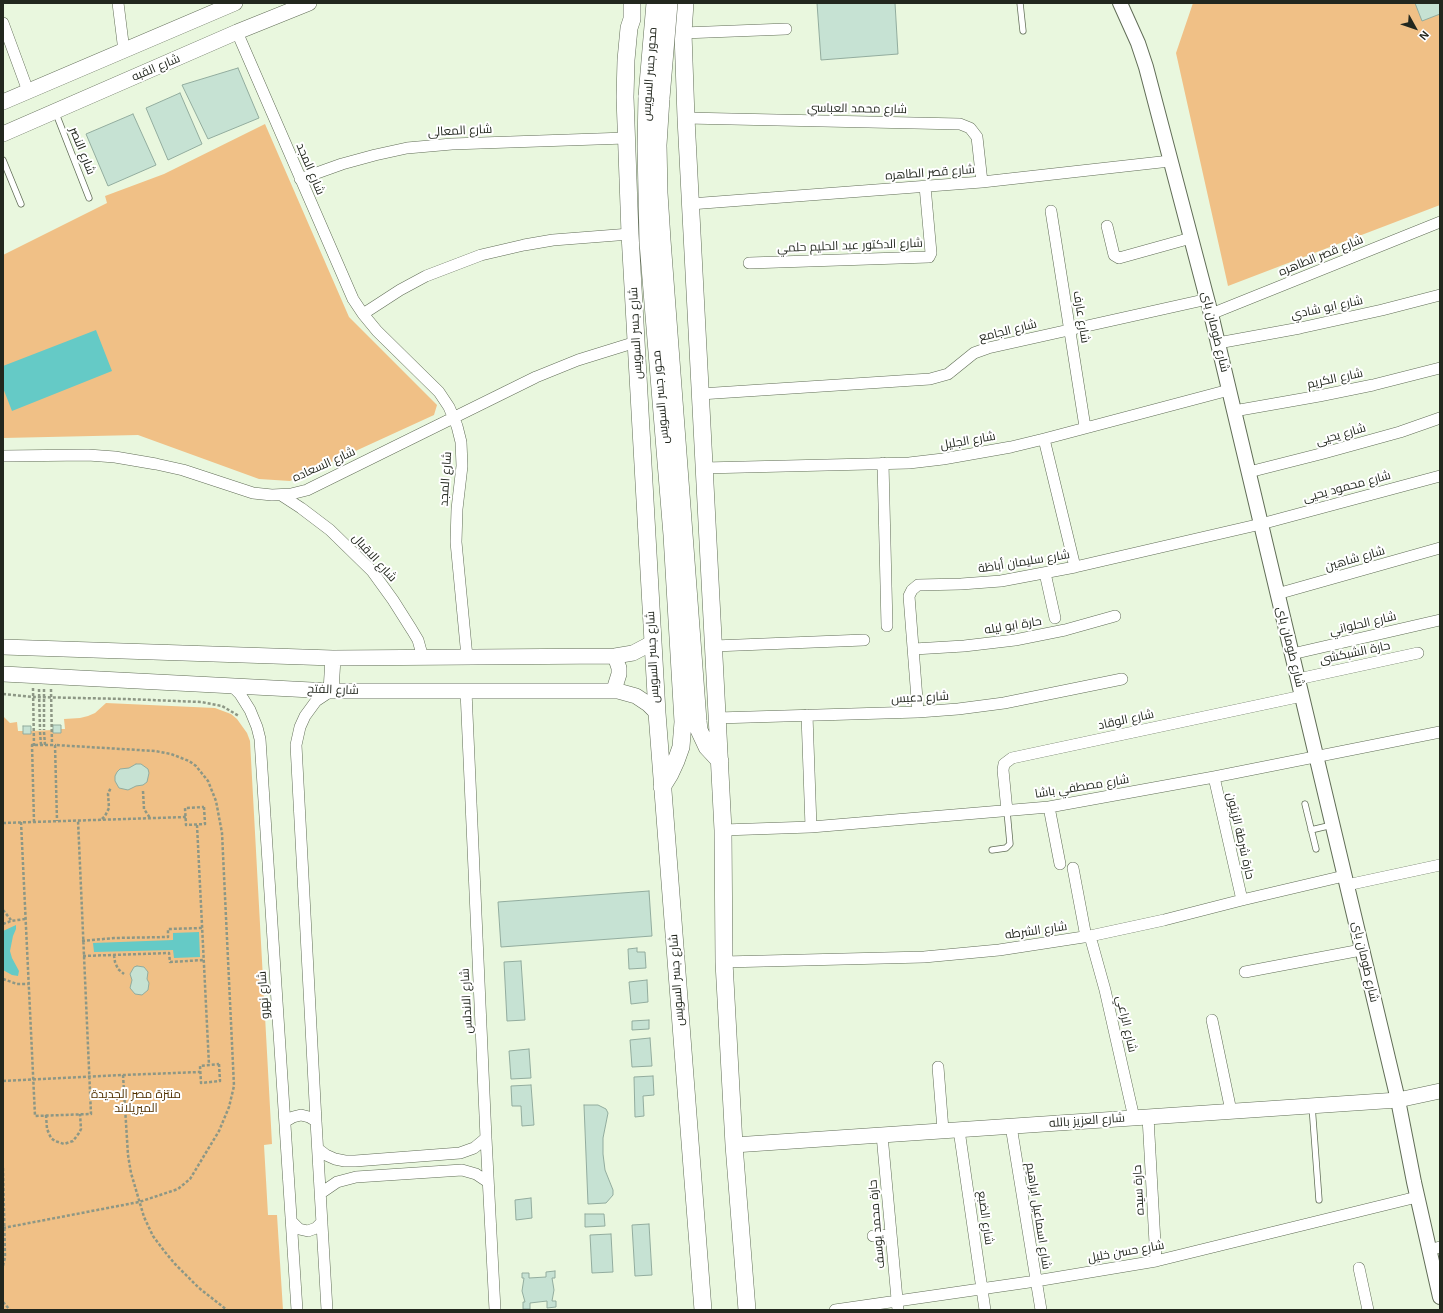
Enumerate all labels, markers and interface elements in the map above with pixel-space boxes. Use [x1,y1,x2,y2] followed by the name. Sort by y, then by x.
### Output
[1395,8,1435,48] north arrow
[640,27,660,121] street label: محور جسر السويس
[1417,29,1431,43] text: N
[130,51,182,85] street label: شارع القبه
[807,101,907,117] street label: شارع محمد العباسي
[427,122,493,140] street label: شارع المعالى
[66,125,98,177] street label: شارع النصر
[293,141,327,197] street label: شارع المجد
[885,163,975,183] street label: شارع قصر الطاهره
[1277,232,1365,280] street label: شارع قصر الطاهره
[777,236,923,256] street label: شارع الدكتور عبد الحليم حلمي
[626,287,646,379] street label: شارع جسر السويس
[1070,290,1092,344] street label: شارع عارف
[1198,290,1232,374] street label: شارع طومان باى
[1290,293,1364,323] street label: شارع ابو شادي
[978,317,1038,345] street label: شارع الجامع
[650,350,672,444] street label: محور جسر السويس
[1306,366,1364,392] street label: شارع الكريم
[1314,421,1368,449] street label: شارع يحيى
[939,429,997,453] street label: شارع الجليل
[290,445,358,485] street label: شارع السعاده
[437,451,455,507] street label: شارع المجد
[1302,468,1392,506] street label: شارع محمود يحيى
[349,531,399,585] street label: شارع الاقبال
[1323,544,1387,574] street label: شارع شاهين
[977,548,1071,576] street label: شارع سليمان أباظة
[1273,605,1307,689] street label: شارع طومان باى
[1328,609,1398,639] street label: شارع الحلواني
[643,611,663,703] street label: شارع جسر السويس
[983,614,1043,638] street label: حارة ابو ليله
[1318,639,1392,667] street label: حارة الشبكشى
[307,682,359,698] street label: شارع الفتح
[891,689,949,707] street label: شارع دعبس
[1097,707,1155,733] street label: شارع الوقاد
[1034,772,1130,802] street label: شارع مصطفي باشا
[1223,791,1257,881] street label: حارة شرطة الزيتون
[1004,920,1068,942] street label: شارع الشرطه
[1349,920,1381,1004] street label: شارع طومان باى
[667,933,687,1027] street label: شارع جسر السويس
[458,968,476,1034] street label: شارع الاندلس
[255,971,273,1019] street label: شارع نهرو
[1113,994,1139,1054] street label: شارع الراعي
[91,1088,181,1116] park label: منتزة مصر الجديدة الميريلاند
[1049,1111,1125,1131] street label: شارع العزيز بالله
[1022,1162,1054,1270] street label: شارع اسماعيل ابراهيم
[1130,1164,1148,1216] street label: حارة سيده
[866,1179,888,1269] street label: حارة محمد يوسف
[974,1190,996,1246] street label: شارع الضبع
[1087,1238,1165,1266] street label: شارع حسن خليل

